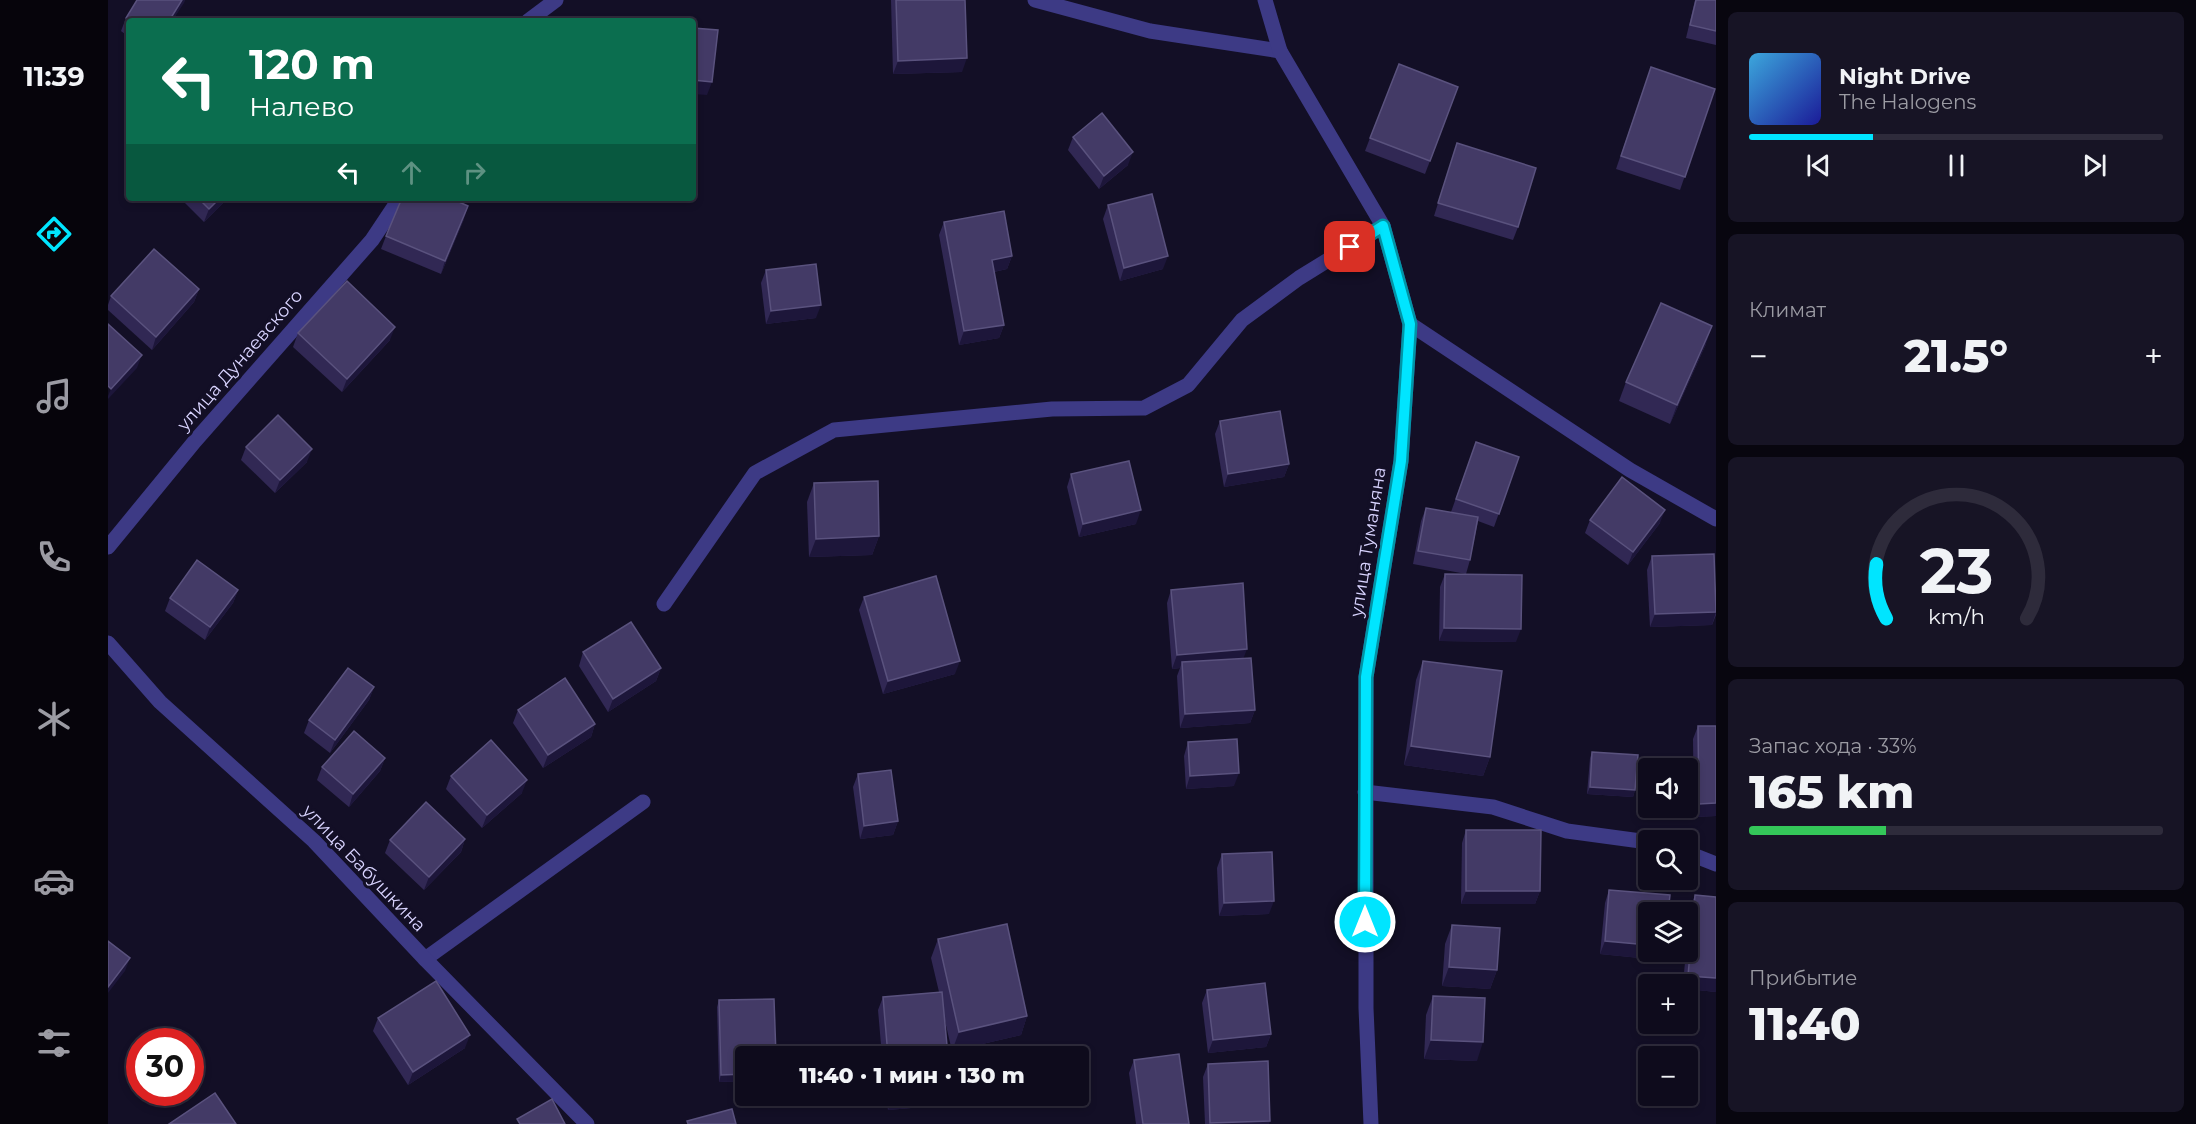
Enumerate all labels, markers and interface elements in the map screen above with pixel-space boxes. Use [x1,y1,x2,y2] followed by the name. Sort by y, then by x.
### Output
[249,38,375,90] text: 120 m
[150,42,228,120] icon: left
[23,60,85,93] text: 11:39
[1839,63,1971,90] text: Night Drive
[249,90,354,123] text: Налево
[1839,90,1976,114] text: The Halogens
[1802,149,1835,182] icon: previous
[1940,149,1973,182] icon: pause
[2078,149,2111,182] icon: next
[332,156,365,189] icon: left
[395,156,428,189] icon: ahead
[458,156,491,189] icon: right
[33,213,75,255] icon: directions
[1324,221,1375,272] pin
[1333,230,1366,263] icon: arrive
[172,285,308,436] street label: улица Дунаевского
[1749,298,1826,322] text: Климат
[1904,328,2008,383] text: 21.5°
[1749,336,1768,376] text: −
[2144,336,2163,376] text: +
[33,375,75,417] icon: music
[1345,466,1391,619] street label: улица Туманяна
[1919,533,1993,609] text: 23
[33,536,75,578] icon: phone
[1927,603,1985,629] text: km/h
[33,698,75,740] icon: climate
[1749,734,1917,758] text: Запас хода · 33%
[1638,758,1698,1106] map controls
[1638,758,1698,818] button: sound
[1749,764,1914,819] text: 165 km
[297,799,430,936] street label: улица Бабушкина
[1638,830,1698,890] button: search
[33,860,75,902] icon: car
[1333,890,1397,954] position arrow
[1638,902,1698,962] button: layers
[1749,966,1857,990] text: Прибытие
[1638,974,1698,1034] button: +
[1749,996,1861,1051] text: 11:40
[33,1022,75,1064] icon: filters
[126,1028,204,1106] speed limit sign: 30
[1638,1046,1698,1106] button: −
[799,1062,1025,1089] text: 11:40 · 1 мин · 130 m

